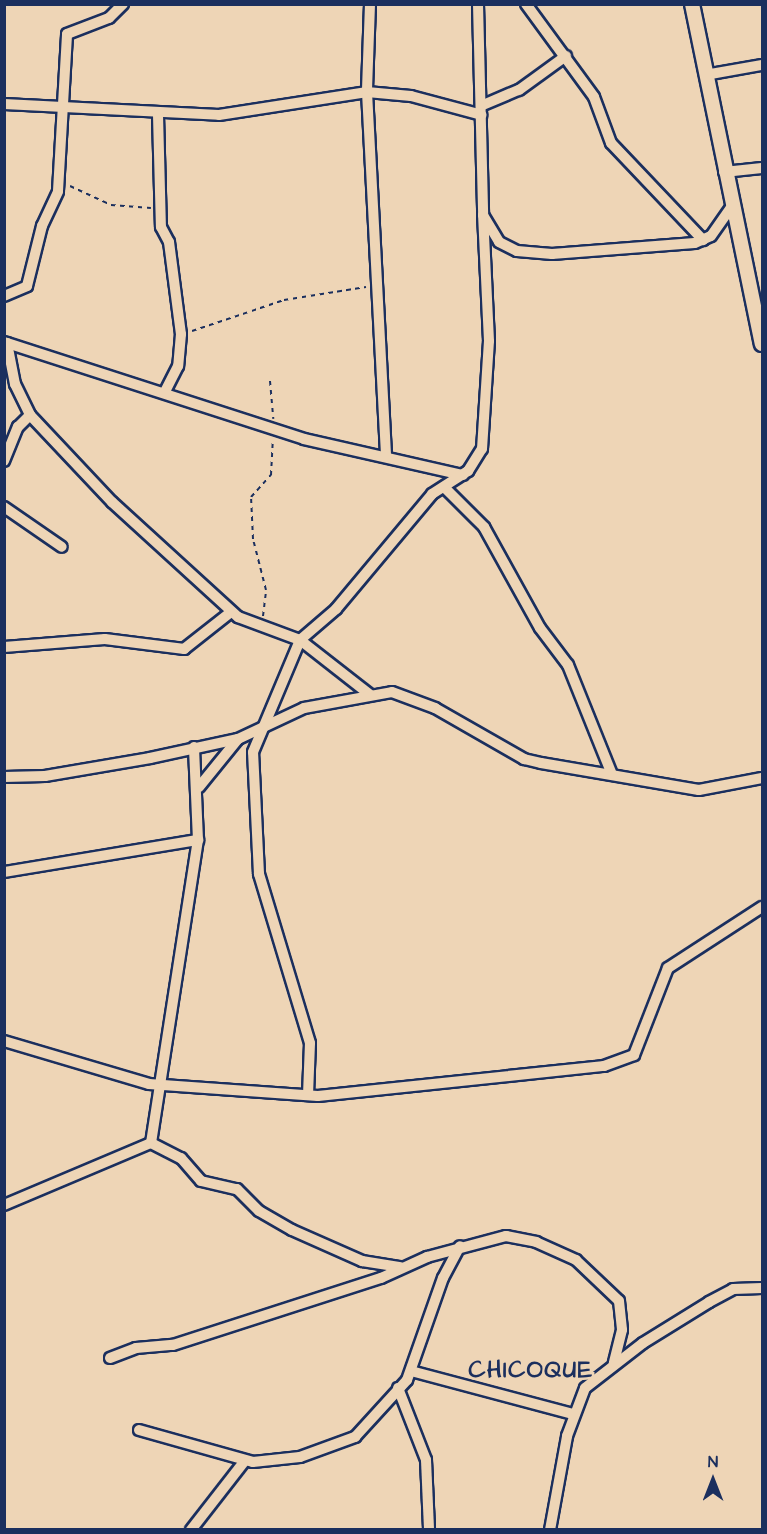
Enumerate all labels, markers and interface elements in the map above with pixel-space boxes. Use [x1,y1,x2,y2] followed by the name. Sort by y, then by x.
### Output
[468,1357,594,1385] district label: CHICOQUE
[683,1450,743,1510] north arrow
[708,1451,718,1473] text: N

